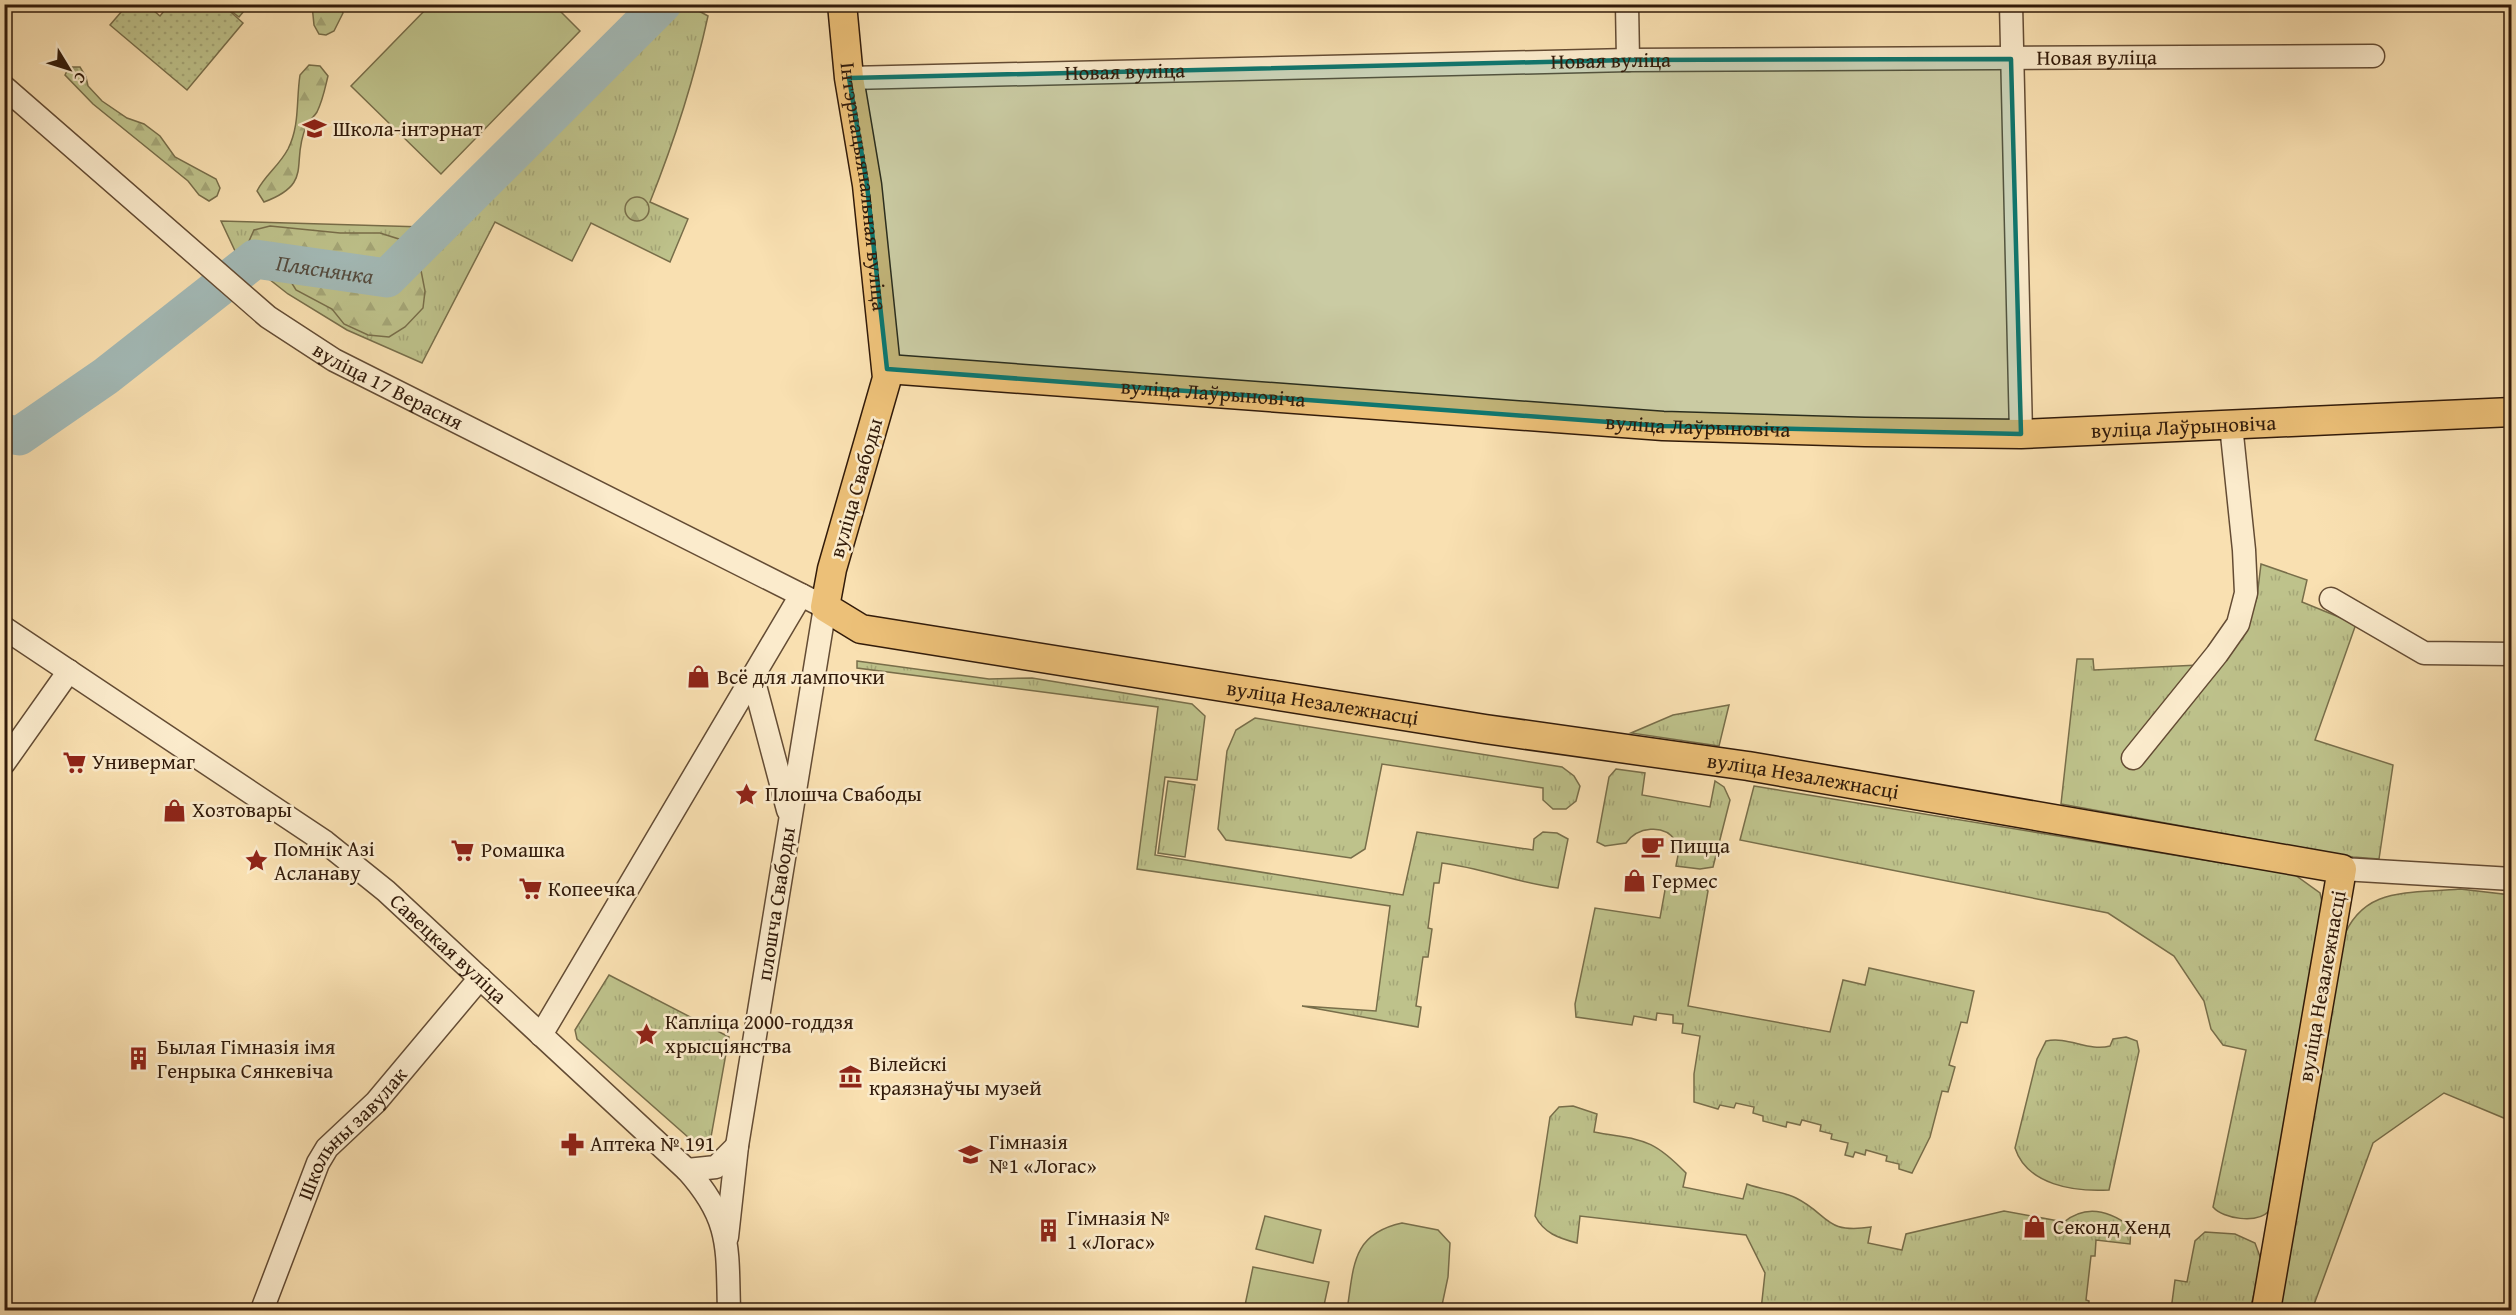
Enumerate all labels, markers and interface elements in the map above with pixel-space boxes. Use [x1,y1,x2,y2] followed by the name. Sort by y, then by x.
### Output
[39,39,99,99] north arrow
[2036,41,2157,73] street label: Новая вуліца
[1550,44,1671,77] street label: Новая вуліца
[1064,54,1186,88] street label: Новая вуліца
[833,61,896,313] street label: Інтэрнацыянальная вуліца
[69,67,93,89] text: С
[333,113,483,144] place label: Школа-інтэрнат
[302,116,328,142] school or university icon: Школа-інтэрнат
[274,246,376,292] water label: Пляснянка
[307,334,469,438] street label: вуліца 17 Верасня
[1120,370,1307,415] street label: вуліца Лаўрыновіча
[1604,406,1791,445] street label: вуліца Лаўрыновіча
[2090,407,2277,446] street label: вуліца Лаўрыновіча
[821,414,890,561] street label: вуліца Свабоды
[717,661,885,692] place label: Всё для лампочки
[686,664,712,690] shop icon: Всё для лампочки
[1224,672,1421,733] street label: вуліца Незалежнасці
[1705,744,1902,807] street label: вуліца Незалежнасці
[92,746,195,777] place label: Универмаг
[61,749,87,775] supermarket icon: Универмаг
[765,778,922,809] place label: Плошча Свабоды
[734,781,760,807] place icon: Плошча Свабоды
[192,794,292,825] place label: Хозтовары
[161,797,187,823] shop icon: Хозтовары
[748,825,803,983] street label: плошча Свабоды
[1670,830,1730,861] place label: Пицца
[274,833,375,888] place label: Помнік Азі Асланаву
[1639,833,1665,859] cafe icon: Пицца
[481,834,565,865] place label: Ромашка
[450,837,476,863] supermarket icon: Ромашка
[243,848,269,874] place icon: Помнік Азі Асланаву
[1652,865,1718,896] place label: Гермес
[1621,868,1647,894] shop icon: Гермес
[548,873,635,904] place label: Копеечка
[517,876,543,902] supermarket icon: Копеечка
[383,886,514,1011] street label: Савецкая вуліца
[2289,888,2354,1084] street label: вуліца Незалежнасці
[665,1006,854,1061] place label: Капліца 2000-годдзя хрысціянства
[634,1021,660,1047] place icon: Капліца 2000-годдзя хрысціянства
[157,1031,336,1086] place label: Былая Гімназія імя Генрыка Сянкевіча
[126,1046,152,1072] building icon: Былая Гімназія імя Генрыка Сянкевіча
[869,1048,1042,1103] place label: Вілейскі краязнаўчы музей
[289,1060,414,1205] street label: Школьны завулак
[838,1063,864,1089] museum icon: Вілейскі краязнаўчы музей
[989,1126,1097,1181] place label: Гімназія №1 «Логас»
[590,1128,715,1159] place label: Аптека № 191
[559,1131,585,1157] pharmacy icon: Аптека № 191
[958,1141,984,1167] school or university icon: Гімназія №1 «Логас»
[1067,1202,1170,1257] place label: Гімназія № 1 «Логас»
[2053,1211,2171,1242] place label: Секонд Хенд
[2022,1214,2048,1240] shop icon: Секонд Хенд
[1036,1217,1062,1243] building icon: Гімназія № 1 «Логас»

